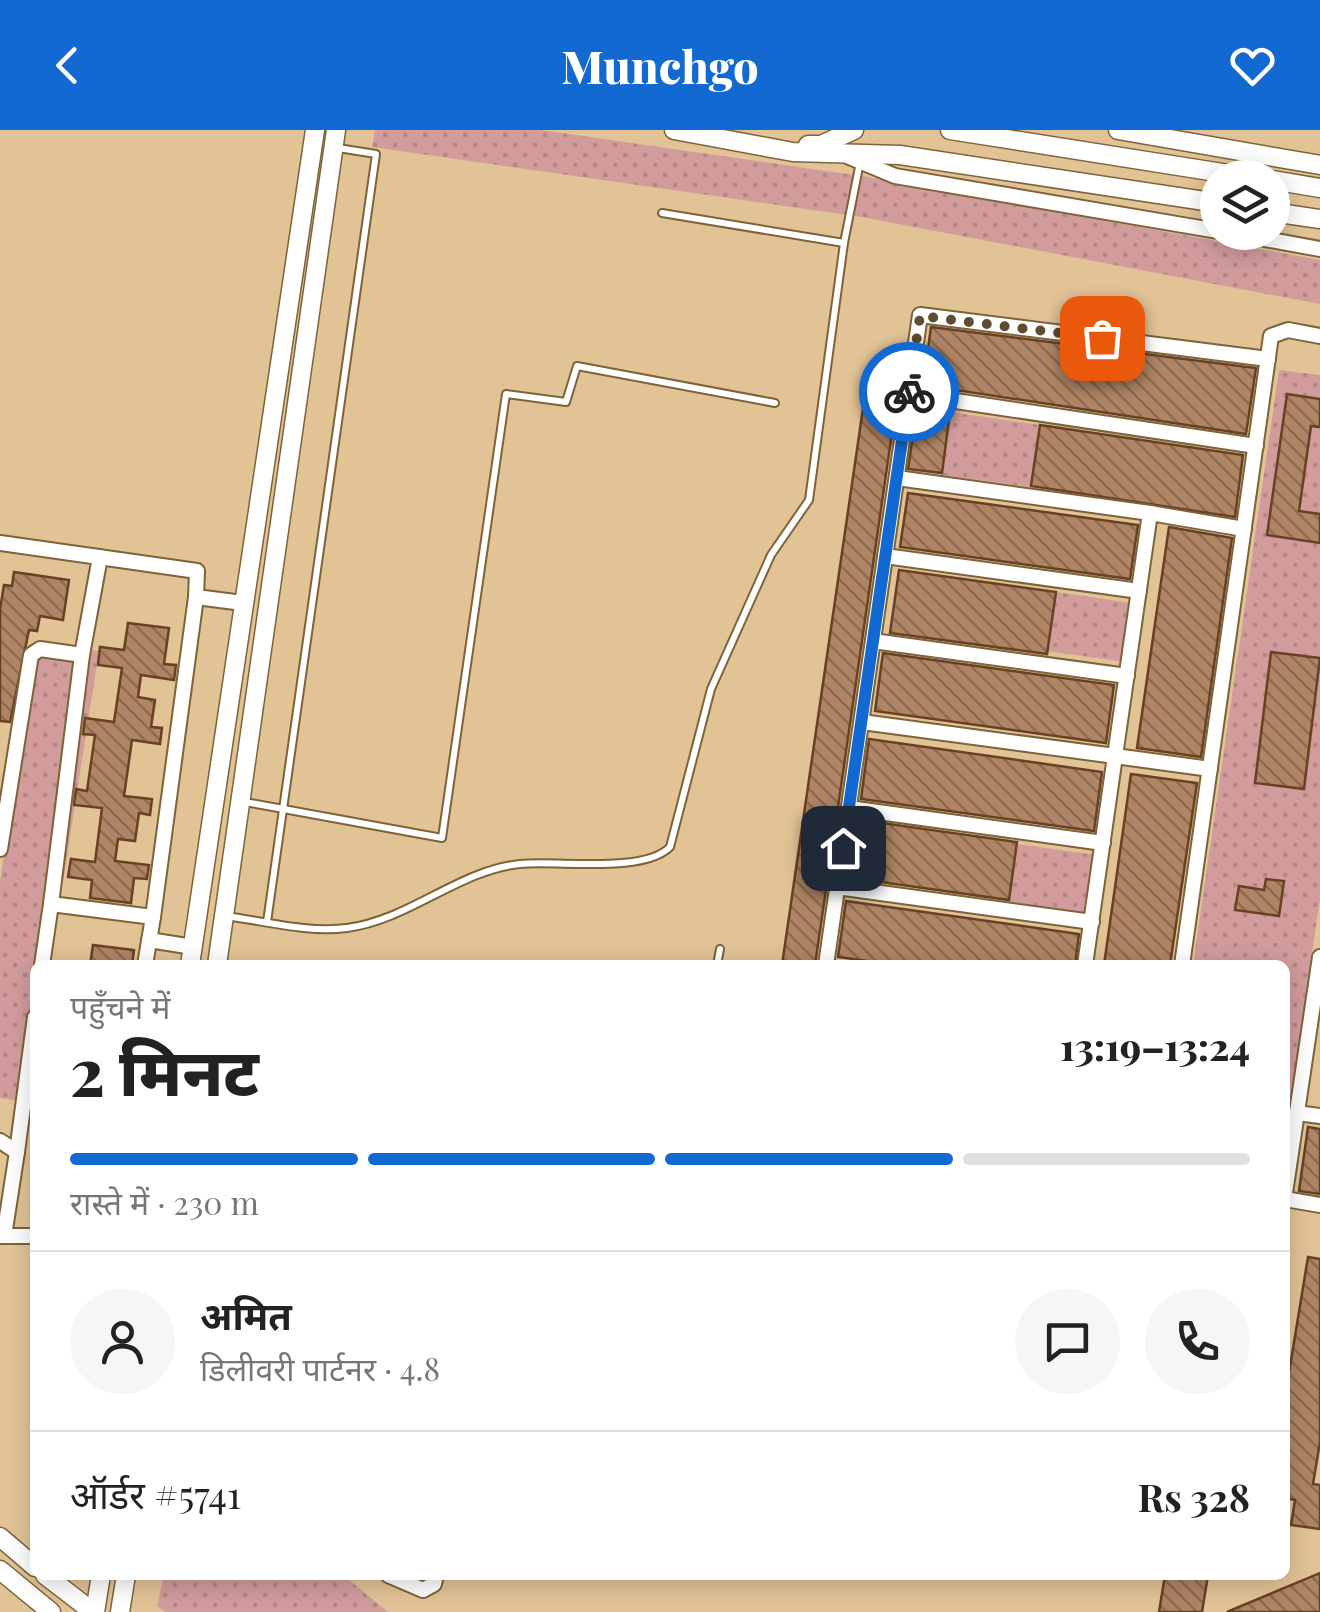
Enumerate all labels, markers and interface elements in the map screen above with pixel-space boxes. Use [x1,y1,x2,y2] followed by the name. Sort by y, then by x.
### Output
[561,35,759,95] text: Munchgo
[40,38,95,93] icon: back
[1225,38,1280,93] icon: heart
[1200,160,1290,250] map controls
[1200,160,1290,250] button: layers
[1060,296,1145,381] pin
[1075,311,1130,366] icon: bag
[859,342,959,442] courier
[882,365,937,420] icon: bike
[801,806,886,891] pin
[816,821,871,876] icon: home
[70,984,170,1027] text: पहुँचने में
[1060,1020,1250,1071] text: 13:19–13:24
[70,1026,259,1112] text: 2 मिनट
[70,1180,259,1223] text: रास्ते में · 230 m
[70,1289,175,1394] button: person
[200,1289,292,1340] text: अमित
[1015,1289,1120,1394] button: chat
[1145,1289,1250,1394] button: phone
[200,1346,440,1389] text: डिलीवरी पार्टनर · 4.8
[70,1468,241,1519] text: ऑर्डर #5741
[1138,1471,1250,1522] text: Rs 328

